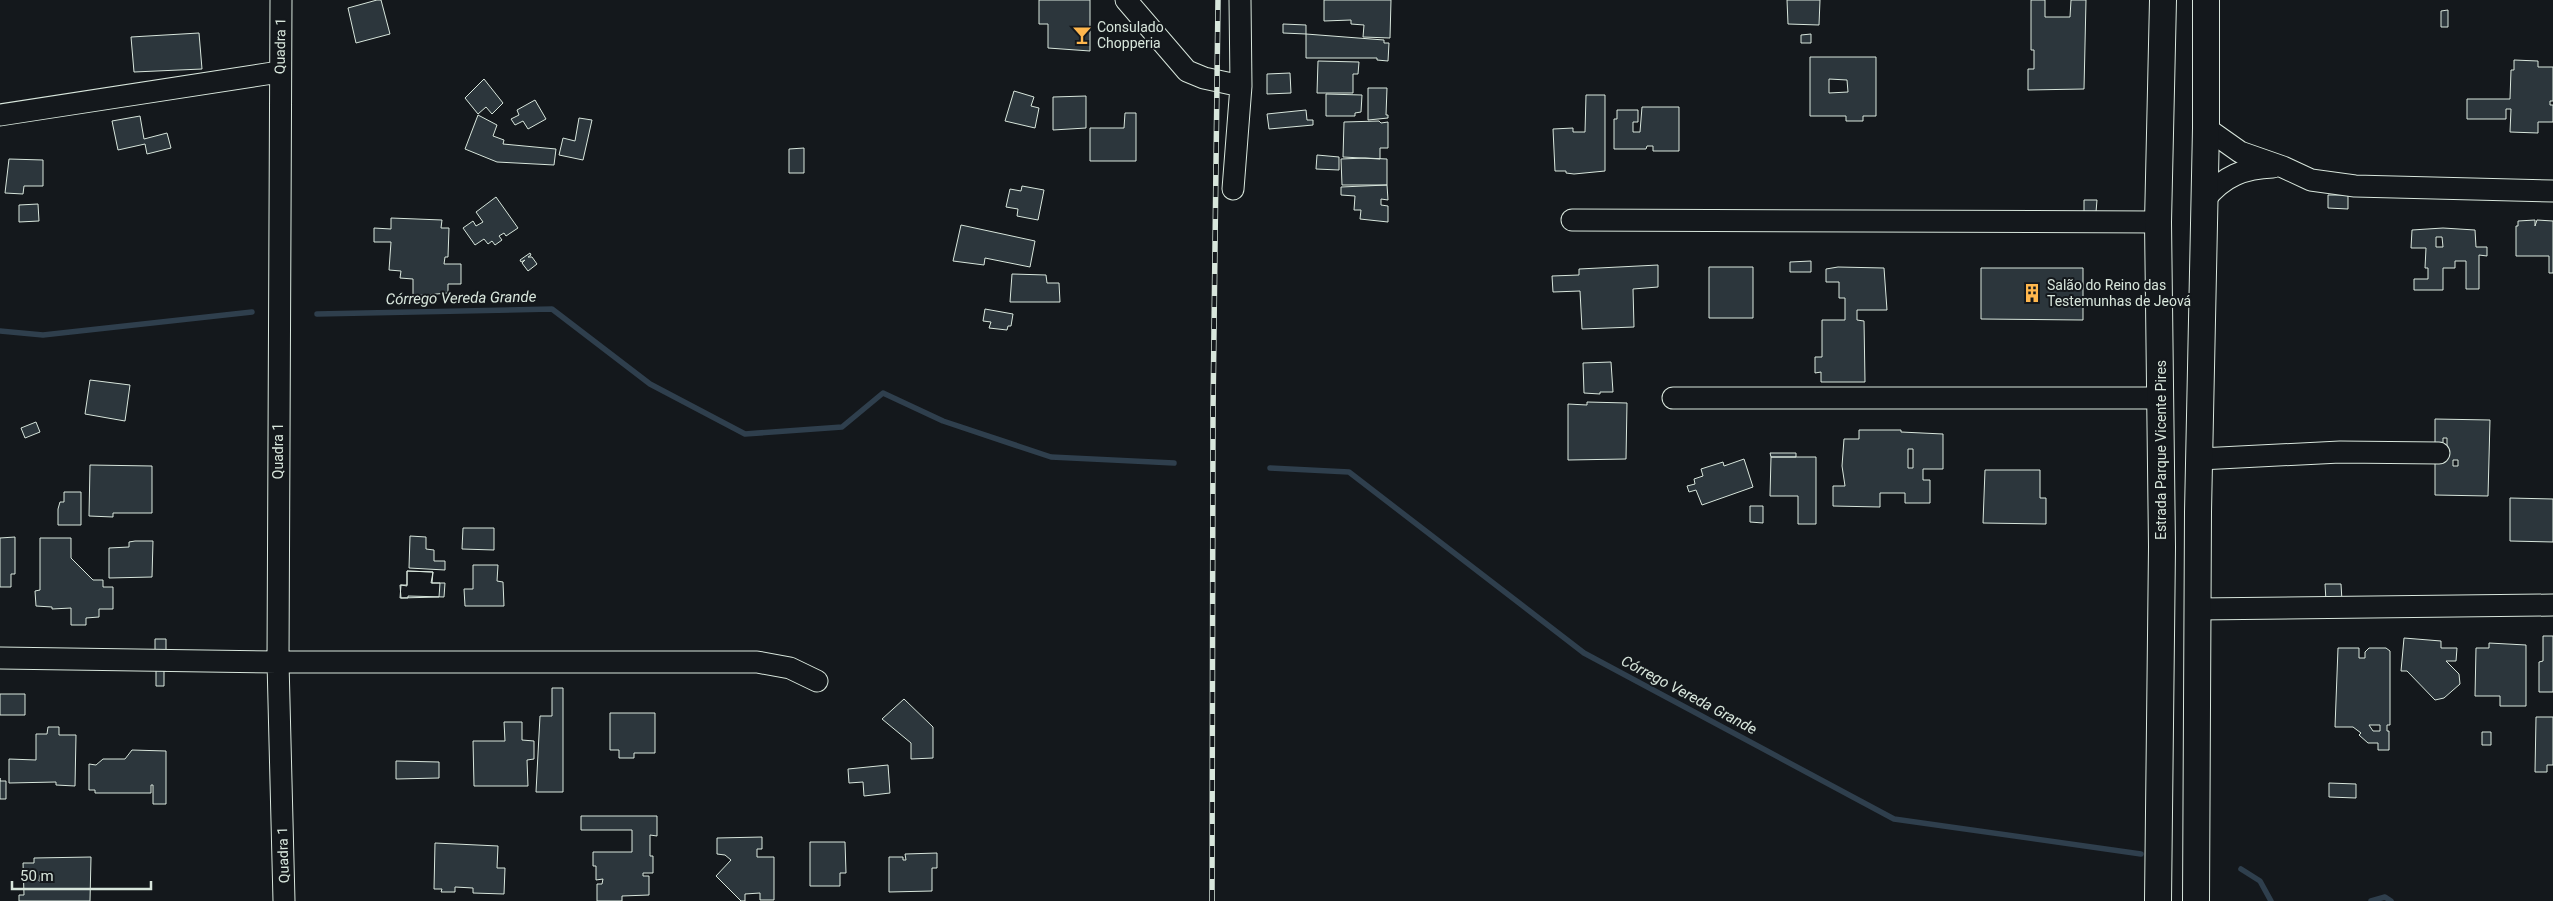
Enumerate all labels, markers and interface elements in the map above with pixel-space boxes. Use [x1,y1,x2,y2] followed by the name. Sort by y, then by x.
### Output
[272,18,288,74] street label: Quadra 1
[1097,19,1164,51] place label: Consulado Chopperia
[1071,24,1093,46] bar icon: Consulado Chopperia
[2047,277,2191,309] place label: Salão do Reino das Testemunhas de Jeová
[2021,282,2043,304] building icon: Salão do Reino das Testemunhas de Jeová
[385,288,537,308] water label: Córrego Vereda Grande
[2153,360,2169,540] street label: Estrada Parque Vicente Pires
[270,423,286,479] street label: Quadra 1
[1618,652,1760,738] water label: Córrego Vereda Grande
[274,827,292,883] street label: Quadra 1
[12,858,151,890] scale bar
[20,867,54,885] text: 50 m

